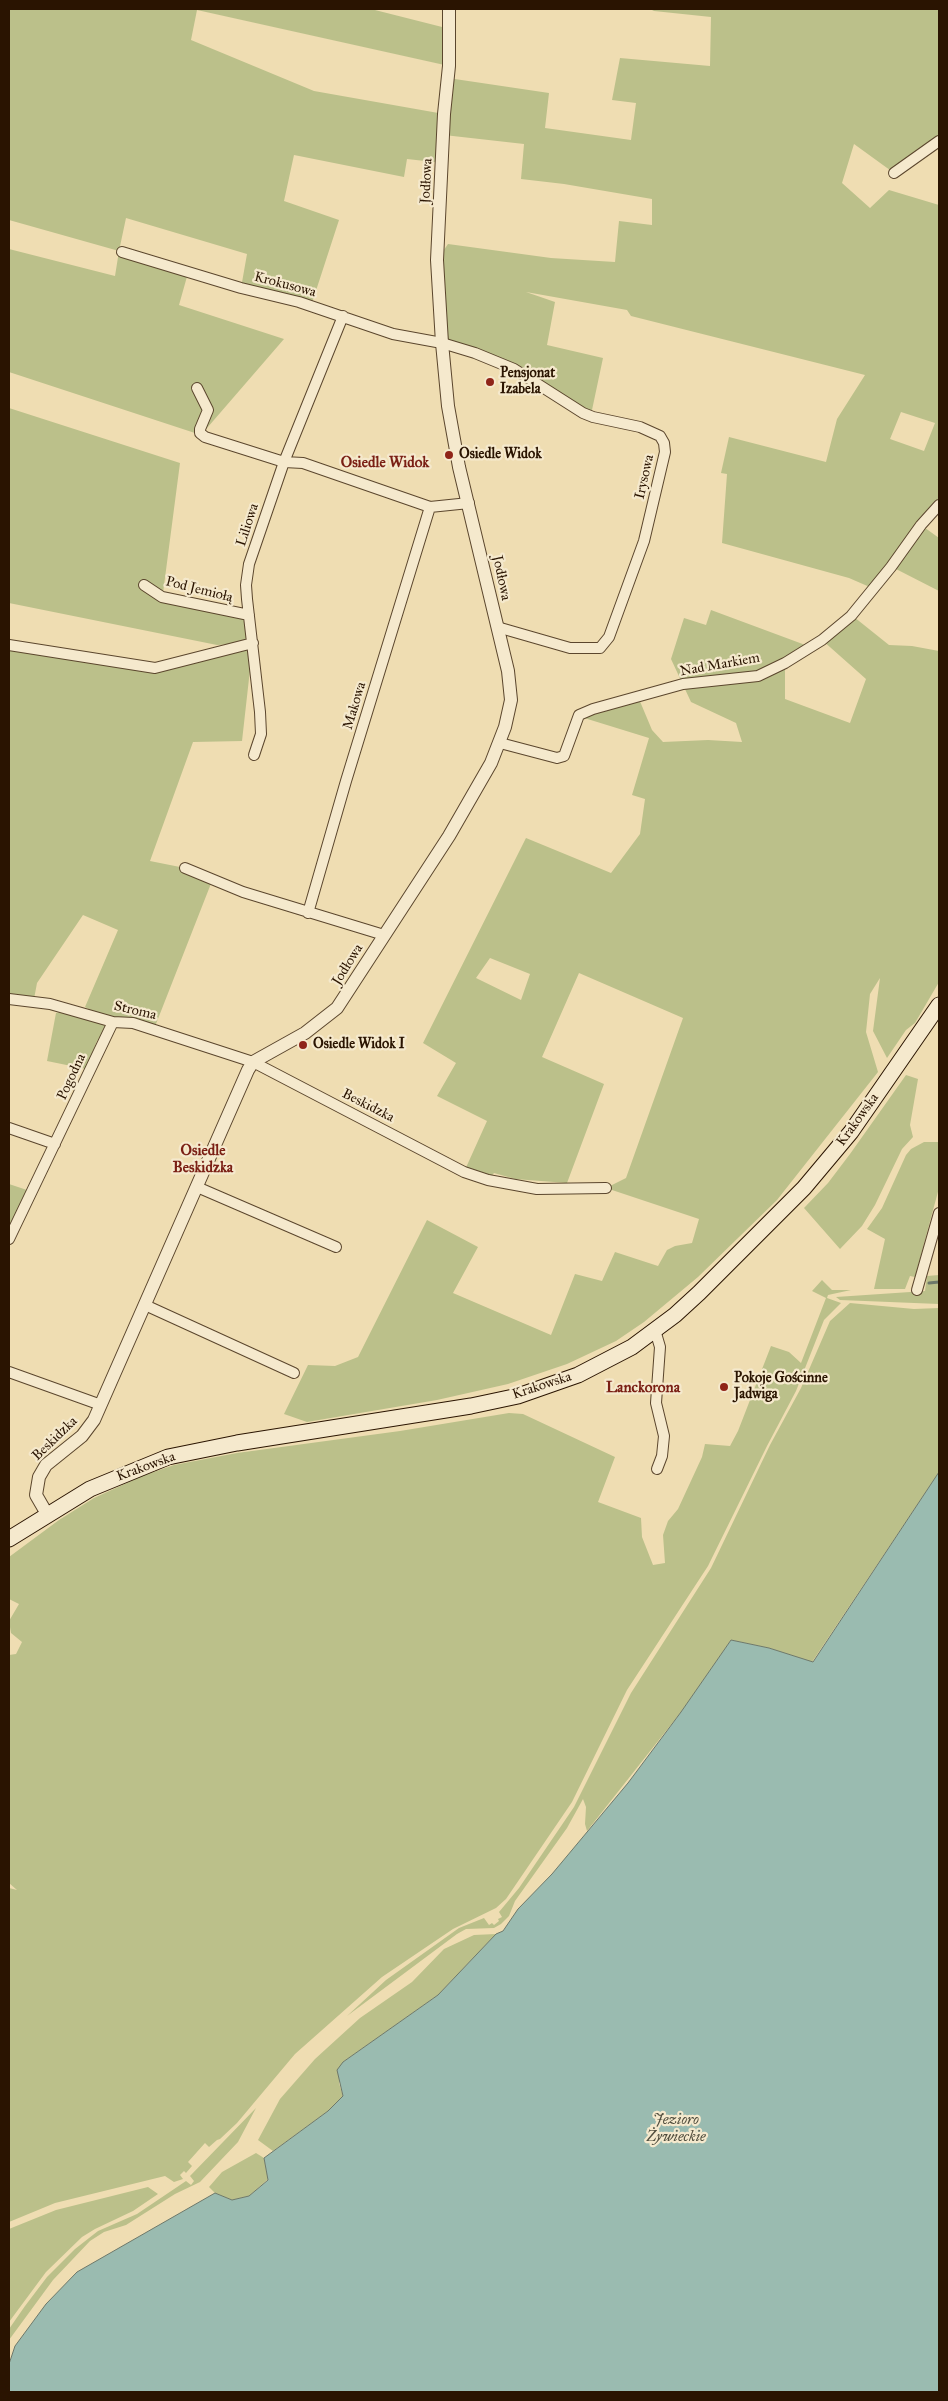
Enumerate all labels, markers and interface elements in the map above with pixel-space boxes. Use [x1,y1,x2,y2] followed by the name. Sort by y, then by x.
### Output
[417,158,437,204] street label: Jodłowa
[252,269,318,301] street label: Krokusowa
[500,366,555,398] place label: Pensjonat Izabela
[484,376,496,388] marker: Pensjonat Izabela
[459,447,542,463] place label: Osiedle Widok
[443,449,455,461] marker: Osiedle Widok
[632,453,658,501] street label: Irysowa
[341,454,429,472] district label: Osiedle Widok
[233,502,263,548] street label: Liliowa
[488,554,514,602] street label: Jodłowa
[164,574,234,606] street label: Pod Jemiołą
[679,650,761,680] street label: Nad Markiem
[340,680,370,732] street label: Makowa
[329,941,367,989] street label: Jodłowa
[112,998,158,1024] street label: Stroma
[313,1037,405,1053] place label: Osiedle Widok I
[297,1039,309,1051] marker: Osiedle Widok I
[54,1051,90,1103] street label: Pogodna
[339,1086,397,1126] street label: Beskidzka
[833,1090,883,1150] street label: Krakowska
[173,1142,233,1177] district label: Osiedle Beskidzka
[510,1369,574,1403] street label: Krakowska
[734,1371,828,1404] place label: Pokoje Gościnne Jadwiga
[606,1379,680,1397] district label: Lanckorona
[718,1381,730,1393] marker: Pokoje Gościnne Jadwiga
[29,1413,81,1465] street label: Beskidzka
[114,1449,178,1485] street label: Krakowska
[646,2111,706,2146] water label: Jezioro Żywieckie

